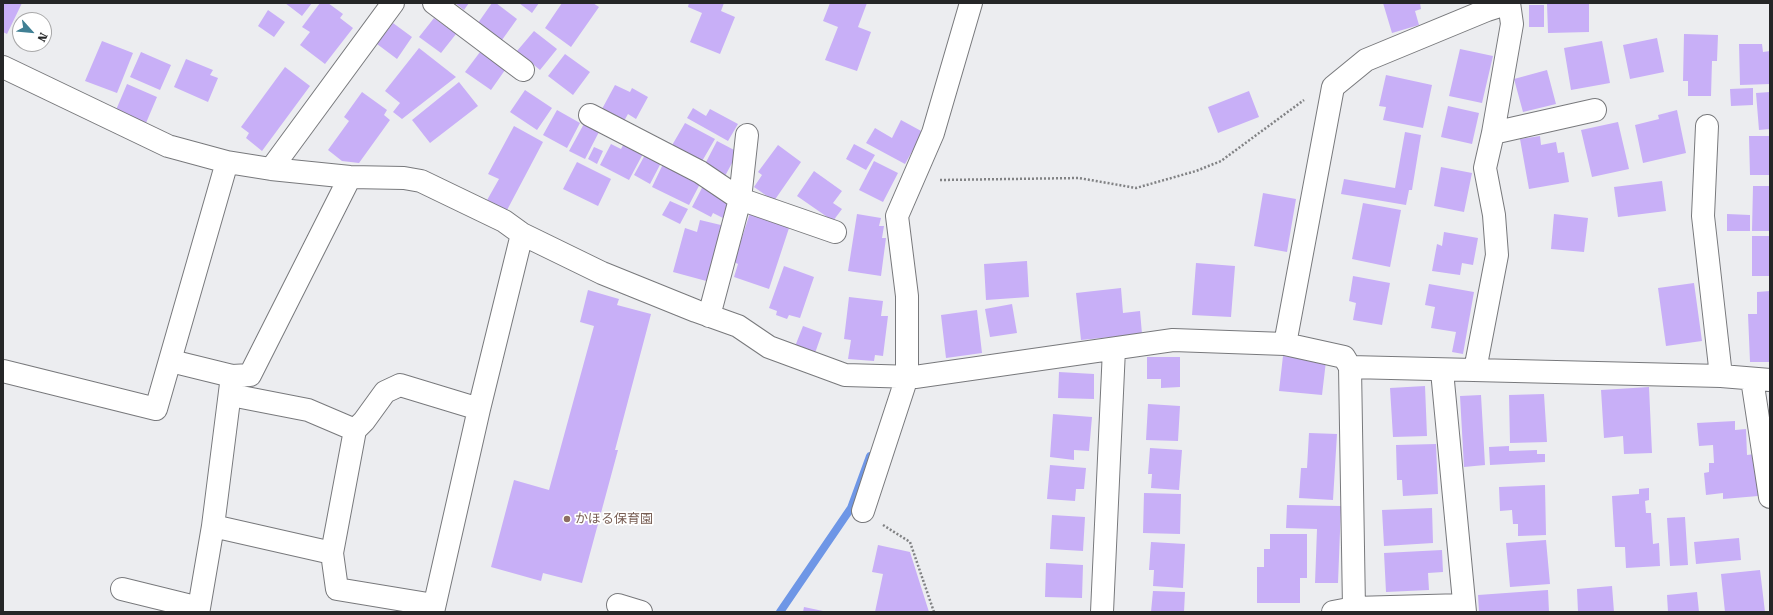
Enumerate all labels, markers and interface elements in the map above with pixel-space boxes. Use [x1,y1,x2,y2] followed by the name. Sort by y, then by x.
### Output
[12,12,52,52] north arrow
[35,30,50,44] text: N
[575,511,653,527] place label: かほる保育園
[562,514,572,524] marker: かほる保育園

